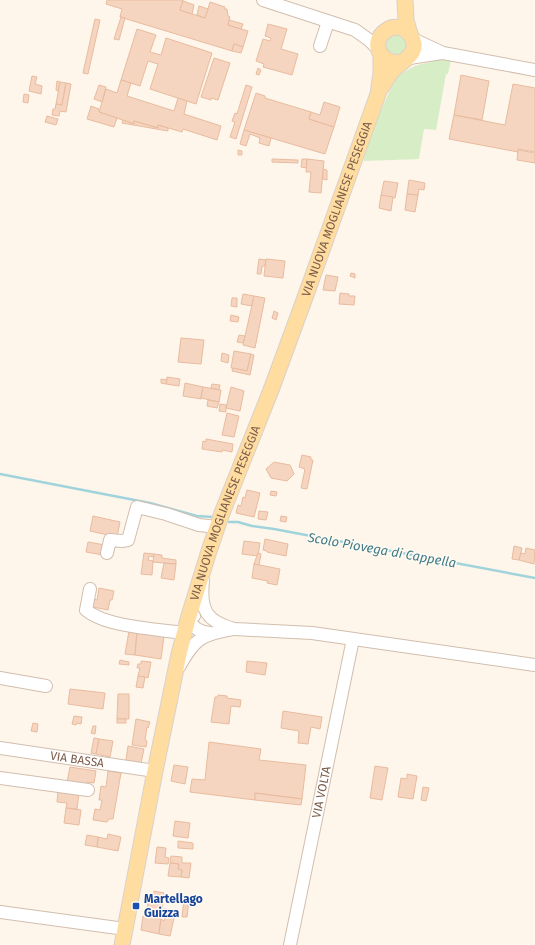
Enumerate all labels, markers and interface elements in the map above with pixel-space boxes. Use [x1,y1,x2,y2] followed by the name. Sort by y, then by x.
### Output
[299,119,375,299] street label: VIA NUOVA MOGLIANESE PESEGGIA
[187,423,263,602] street label: VIA NUOVA MOGLIANESE PESEGGIA
[306,529,457,570] water label: Scolo Piovega di Cappella
[49,749,105,770] street label: VIA BASSA
[309,765,334,819] street label: VIA VOLTA
[144,892,203,920] place label: Martellago Guizza
[131,901,141,911] marker: Martellago Guizza

